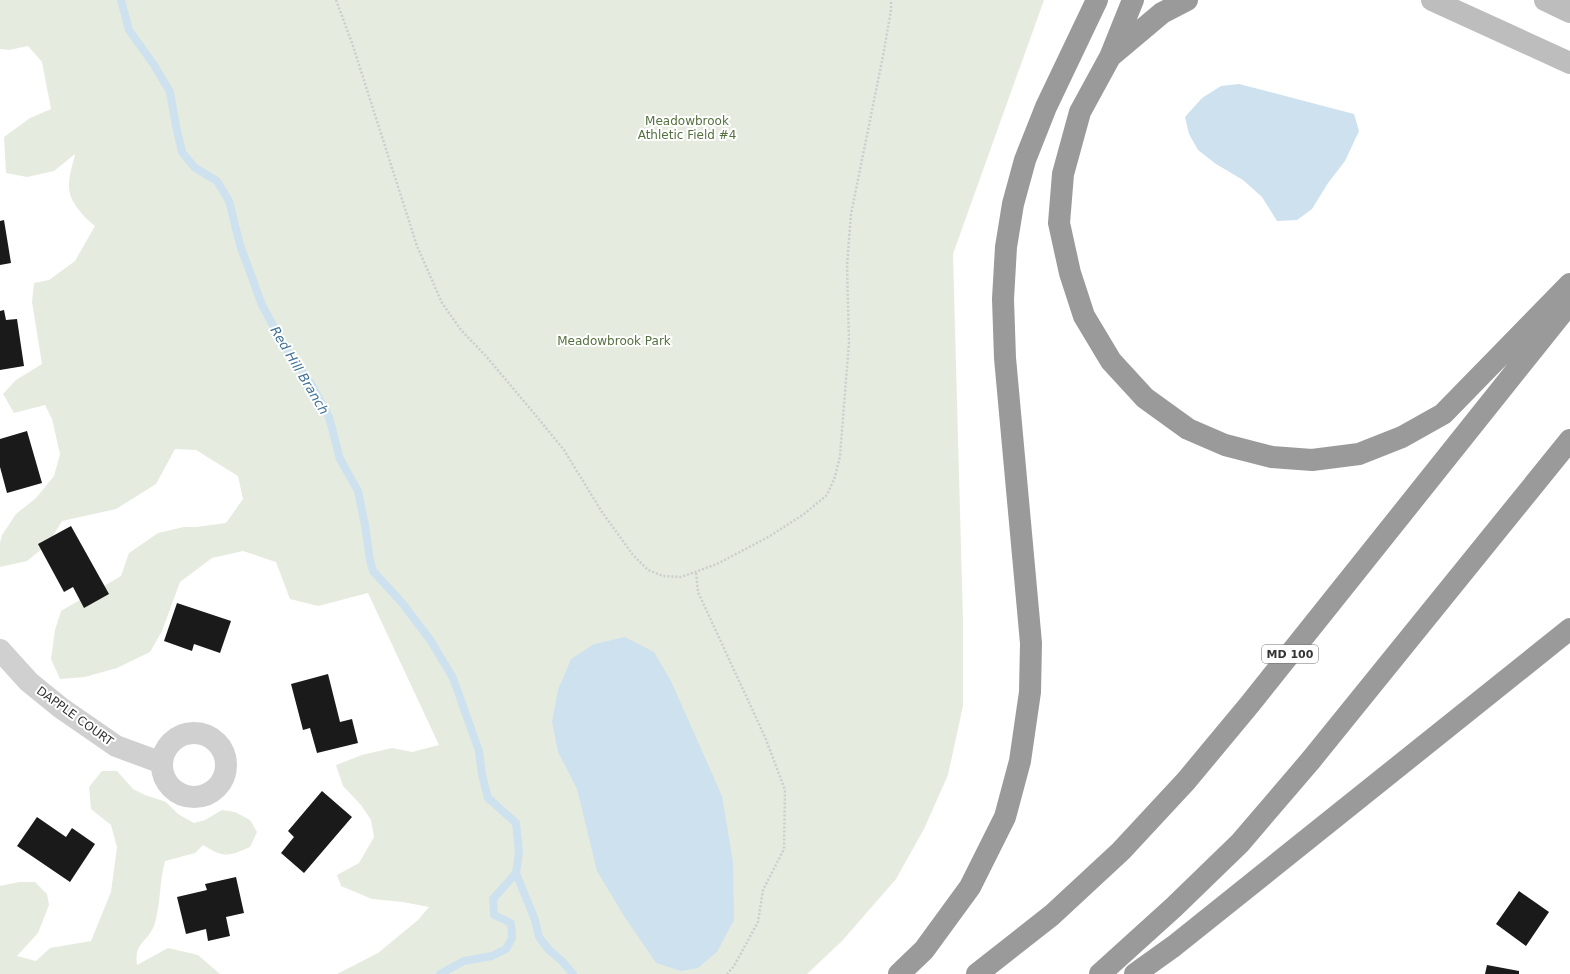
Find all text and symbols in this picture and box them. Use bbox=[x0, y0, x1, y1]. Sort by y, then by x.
park label: Meadowbrook Athletic Field #4 bbox=[638, 114, 736, 142]
water label: Red Hill Branch bbox=[267, 324, 332, 417]
park label: Meadowbrook Park bbox=[557, 334, 671, 348]
road number: MD 100 bbox=[1262, 645, 1318, 663]
street label: DAPPLE COURT bbox=[34, 684, 117, 749]

